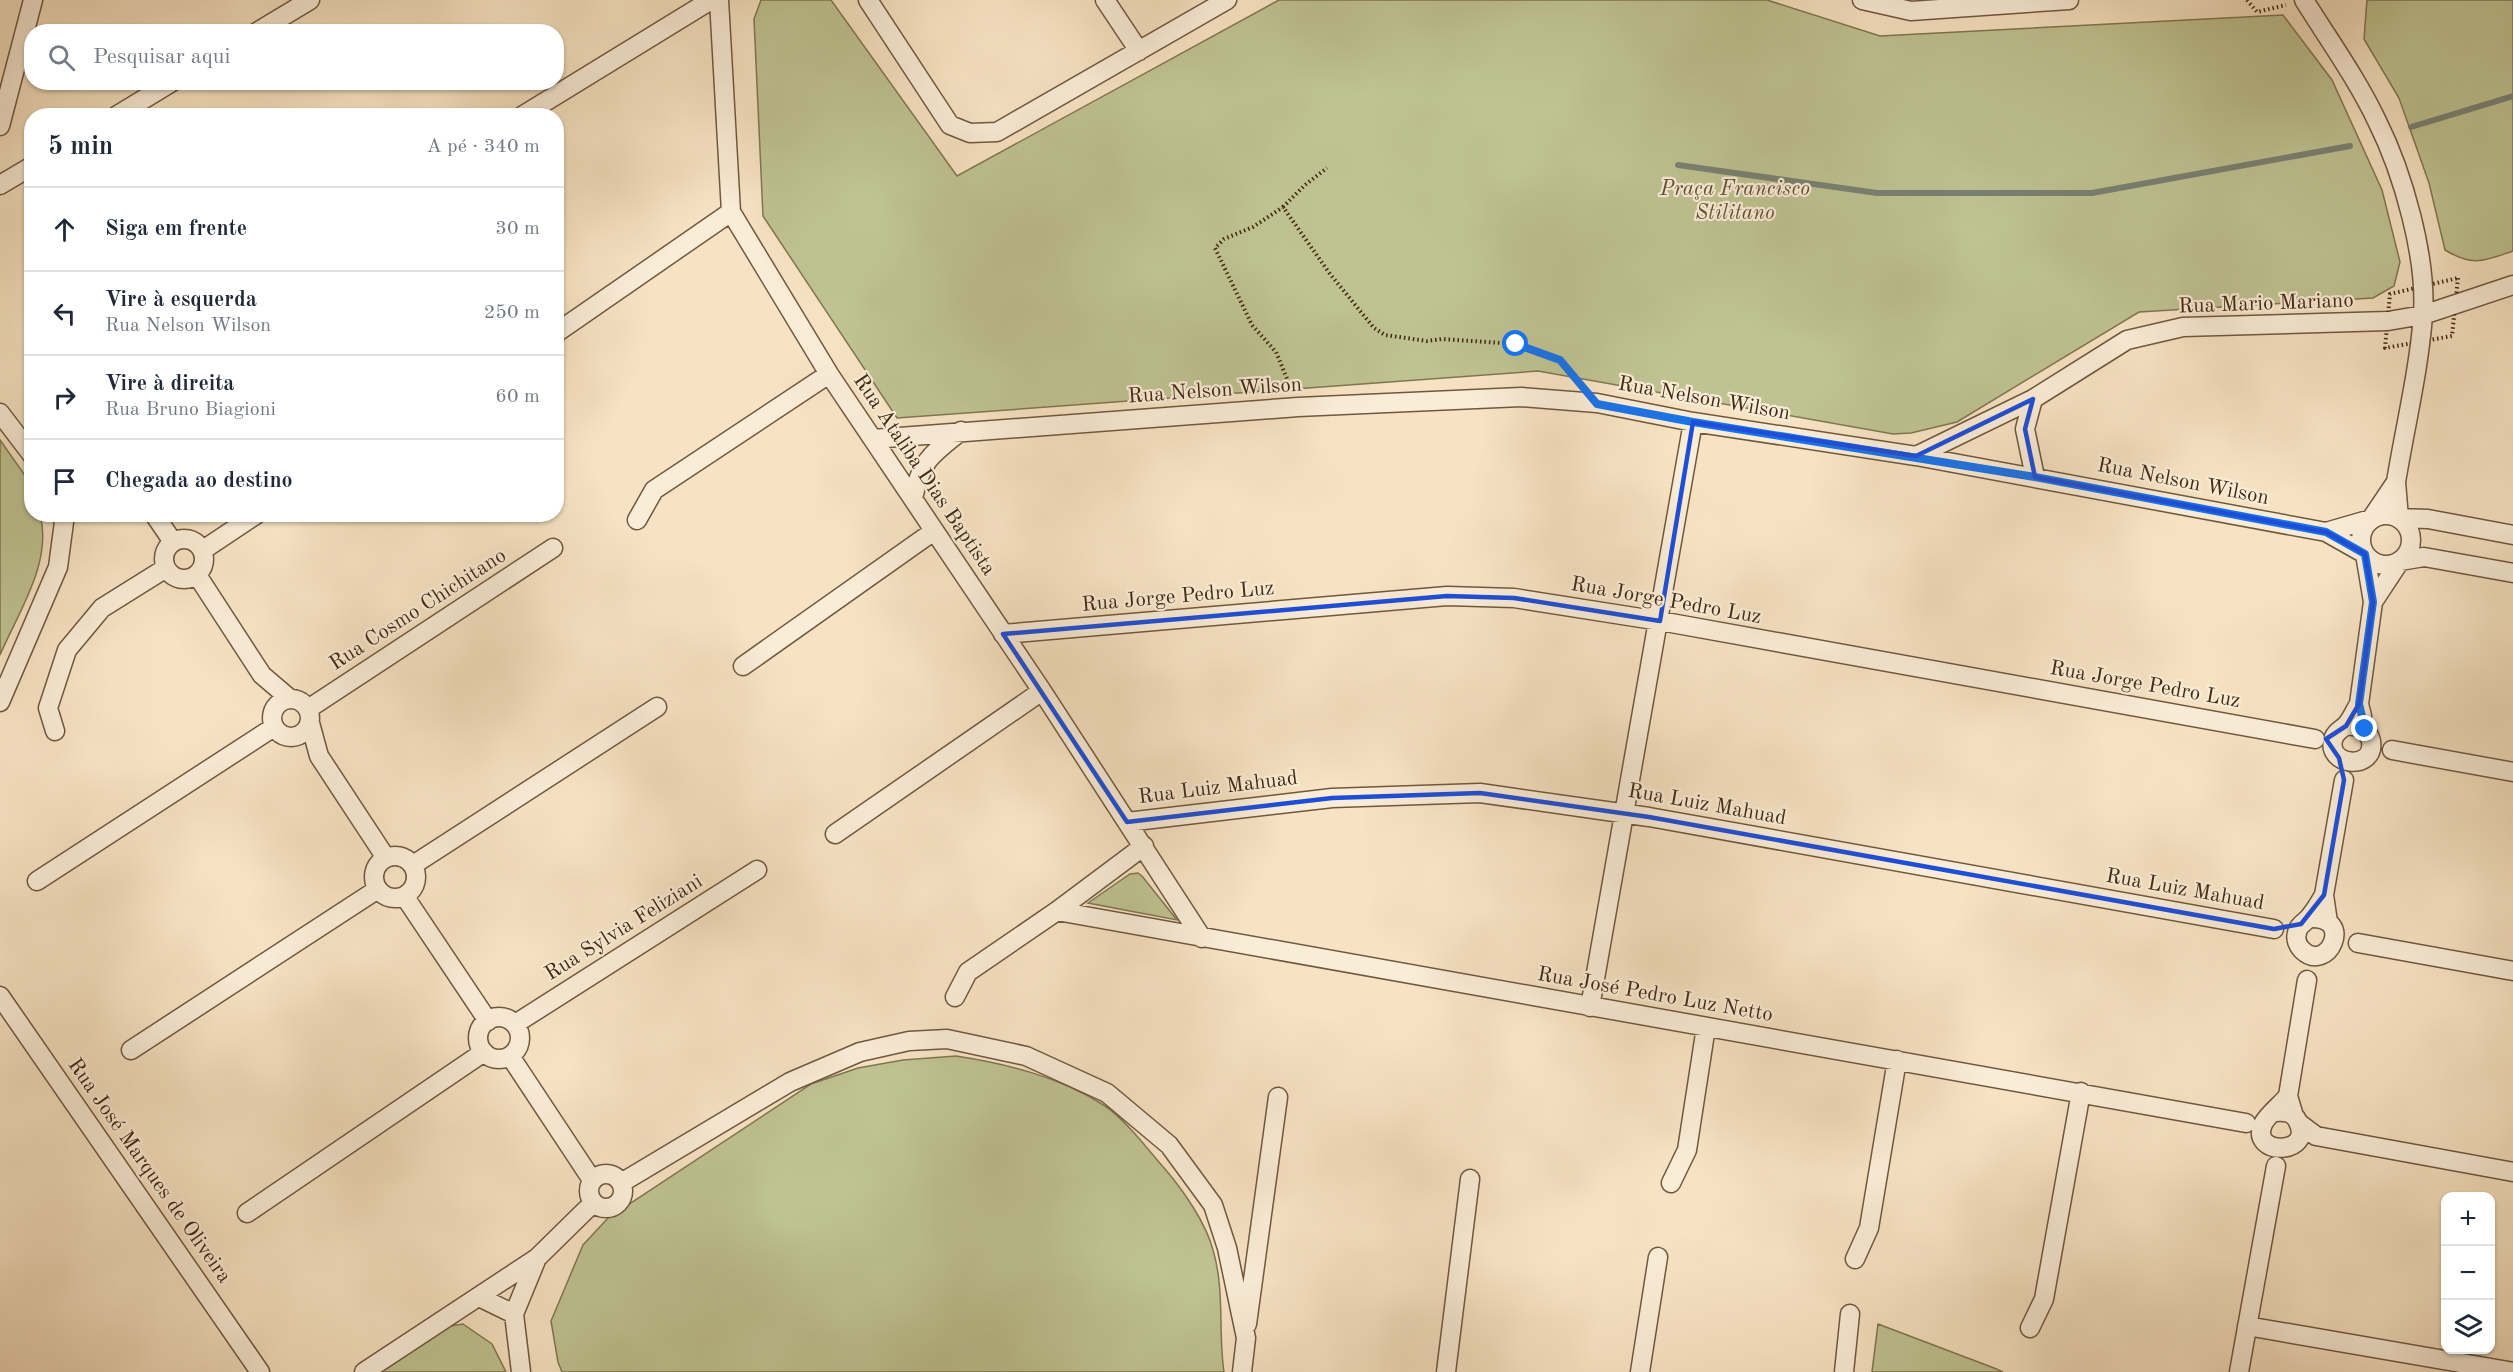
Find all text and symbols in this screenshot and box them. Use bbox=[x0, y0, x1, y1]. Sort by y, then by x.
search box bbox=[24, 24, 564, 90]
icon: search bbox=[45, 41, 78, 74]
text: Pesquisar aqui bbox=[93, 46, 230, 68]
text: 5 min bbox=[48, 134, 113, 160]
text: A pé · 340 m bbox=[426, 137, 540, 157]
park label: Praça Francisco Stilitano bbox=[1659, 179, 1810, 224]
icon: ahead bbox=[48, 213, 81, 246]
text: Siga em frente bbox=[105, 218, 247, 240]
text: 30 m bbox=[495, 219, 540, 239]
text: Vire à esquerda bbox=[105, 289, 257, 311]
street label: Rua Mario Mariano bbox=[2178, 290, 2354, 318]
icon: left bbox=[48, 297, 81, 330]
text: 250 m bbox=[484, 303, 540, 323]
text: Rua Nelson Wilson bbox=[105, 316, 271, 336]
route start bbox=[1502, 330, 1528, 356]
street label: Rua Ataliba Dias Baptista bbox=[849, 371, 999, 579]
text: Vire à direita bbox=[105, 373, 235, 395]
street label: Rua Nelson Wilson bbox=[1127, 374, 1303, 408]
street label: Rua Nelson Wilson bbox=[1616, 374, 1792, 424]
icon: right bbox=[48, 381, 81, 414]
text: 60 m bbox=[495, 387, 540, 407]
text: Rua Bruno Biagioni bbox=[105, 400, 276, 420]
street label: Rua Nelson Wilson bbox=[2095, 455, 2271, 509]
icon: arrive bbox=[48, 465, 81, 498]
text: Chegada ao destino bbox=[105, 470, 293, 492]
street label: Rua Cosmo Chichitano bbox=[326, 545, 510, 675]
street label: Rua Jorge Pedro Luz bbox=[1569, 574, 1763, 628]
street label: Rua Jorge Pedro Luz bbox=[1081, 578, 1275, 616]
street label: Rua Jorge Pedro Luz bbox=[2048, 658, 2242, 712]
route end bbox=[2351, 715, 2377, 741]
street label: Rua Luiz Mahuad bbox=[1137, 768, 1299, 808]
street label: Rua Luiz Mahuad bbox=[1626, 781, 1788, 829]
street label: Rua Luiz Mahuad bbox=[2104, 866, 2266, 914]
street label: Rua Sylvia Feliziani bbox=[542, 871, 706, 985]
street label: Rua José Pedro Luz Netto bbox=[1535, 964, 1775, 1026]
street label: Rua José Marques de Oliveira bbox=[63, 1055, 235, 1287]
map controls bbox=[2441, 1192, 2495, 1354]
button: + bbox=[2441, 1192, 2495, 1246]
button: − bbox=[2441, 1246, 2495, 1300]
button: layers bbox=[2441, 1300, 2495, 1354]

